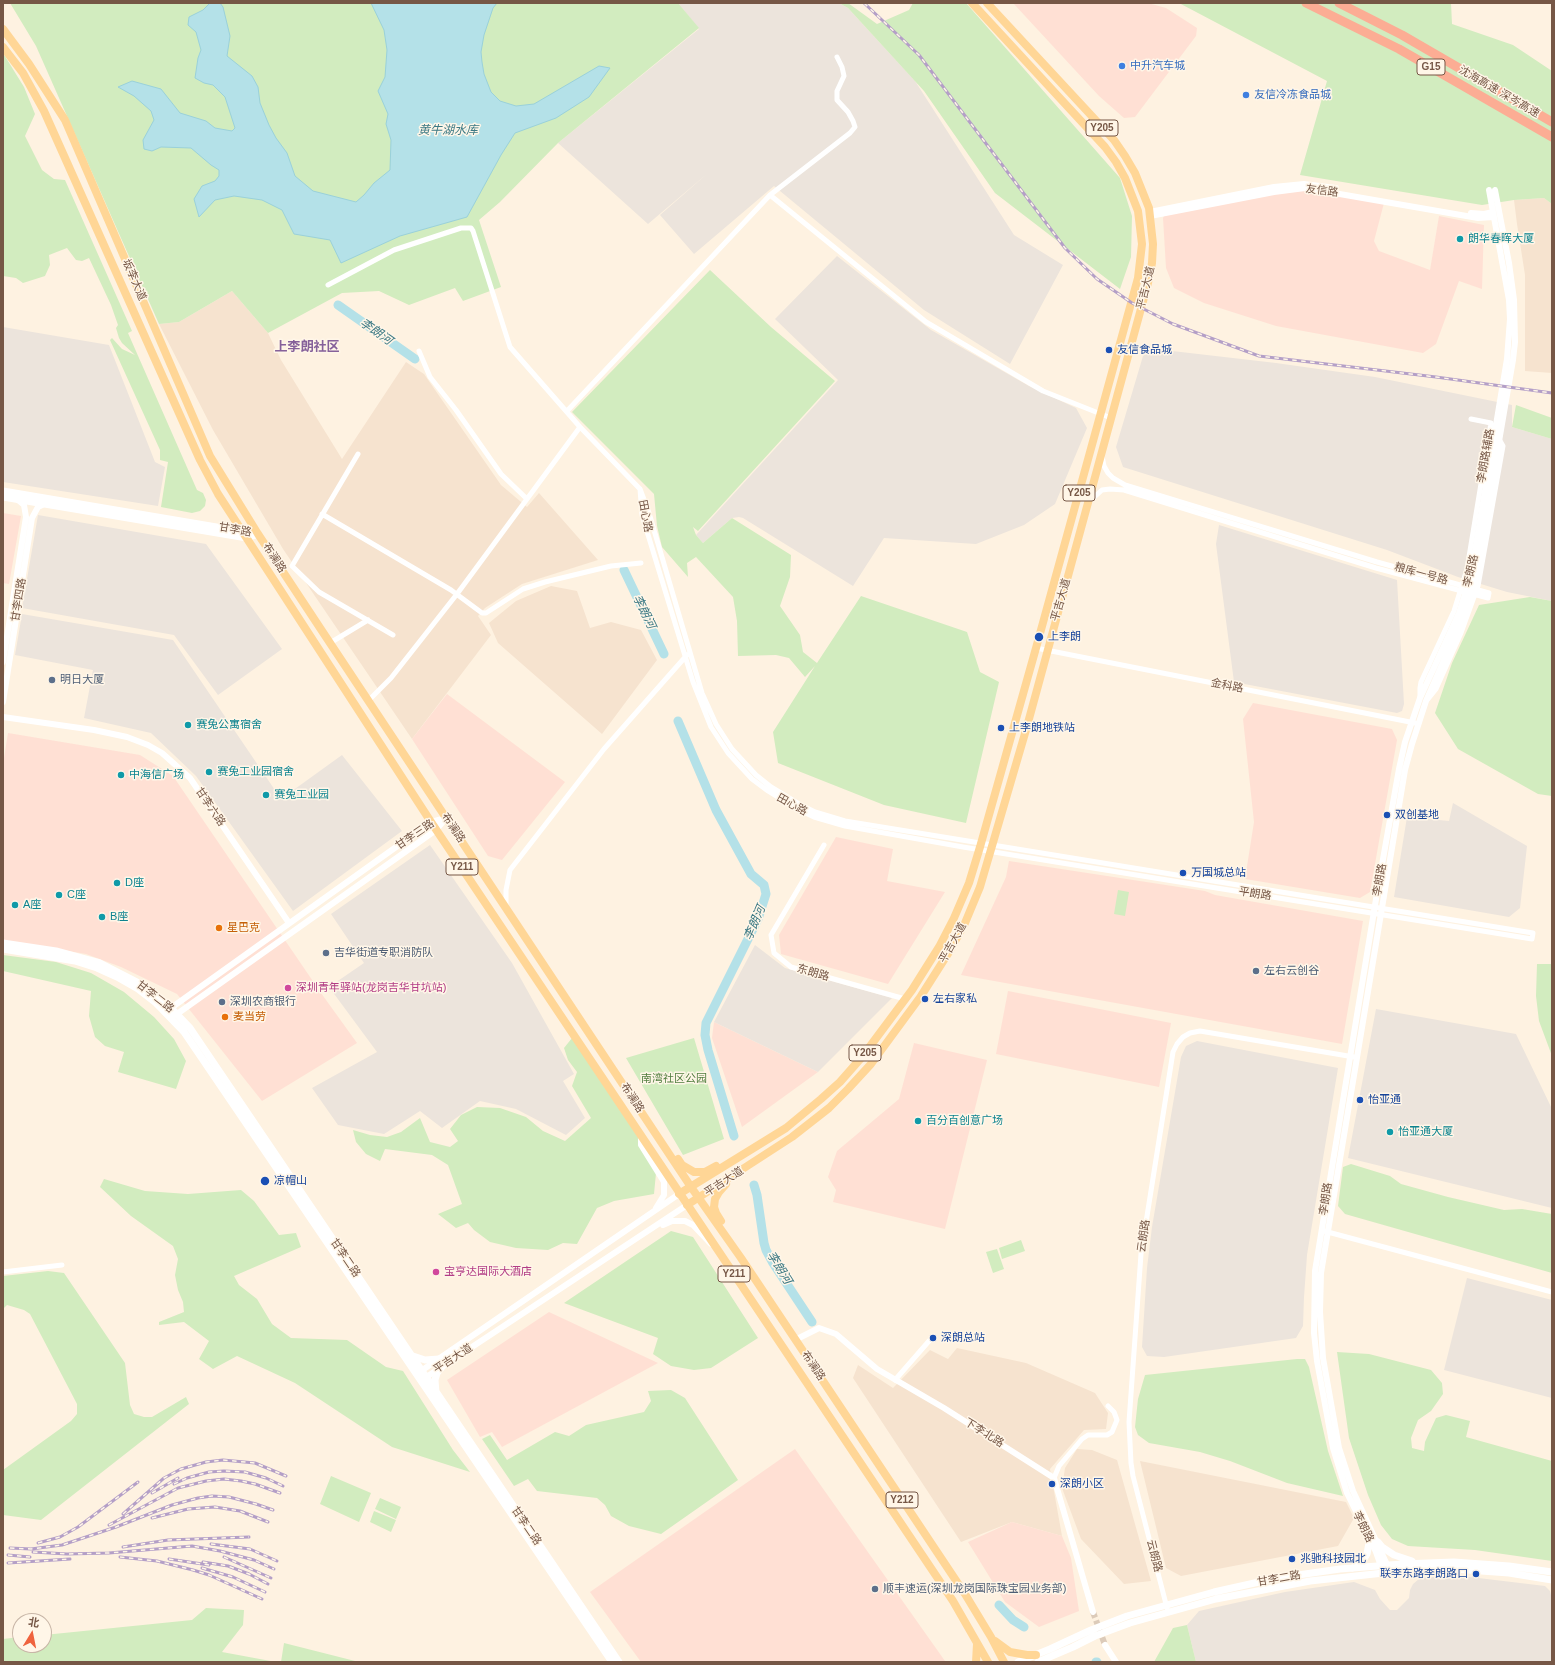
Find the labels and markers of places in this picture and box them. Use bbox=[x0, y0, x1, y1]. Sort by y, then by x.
place label: 中升汽车城 bbox=[1130, 59, 1185, 73]
marker: 中升汽车城 bbox=[1117, 61, 1127, 71]
place label: 友信冷冻食品城 bbox=[1254, 88, 1331, 102]
marker: 友信冷冻食品城 bbox=[1241, 90, 1251, 100]
place label: 朗华春晖大厦 bbox=[1468, 232, 1534, 246]
marker: 朗华春晖大厦 bbox=[1455, 234, 1465, 244]
place label: 友信食品城 bbox=[1117, 343, 1172, 357]
marker: 友信食品城 bbox=[1104, 345, 1114, 355]
place label: 上李朗 bbox=[1048, 630, 1081, 644]
marker: 上李朗 bbox=[1033, 631, 1045, 643]
place label: 明日大厦 bbox=[60, 673, 104, 687]
marker: 明日大厦 bbox=[47, 675, 57, 685]
place label: 赛兔公寓宿舍 bbox=[196, 718, 262, 732]
marker: 赛兔公寓宿舍 bbox=[183, 720, 193, 730]
place label: 上李朗地铁站 bbox=[1009, 721, 1075, 735]
marker: 上李朗地铁站 bbox=[996, 723, 1006, 733]
place label: 赛兔工业园宿舍 bbox=[217, 765, 294, 779]
marker: 赛兔工业园宿舍 bbox=[204, 767, 214, 777]
place label: 中海信广场 bbox=[129, 768, 184, 782]
marker: 中海信广场 bbox=[116, 770, 126, 780]
place label: 赛兔工业园 bbox=[274, 788, 329, 802]
marker: 赛兔工业园 bbox=[261, 790, 271, 800]
place label: 双创基地 bbox=[1395, 808, 1439, 822]
marker: 双创基地 bbox=[1382, 810, 1392, 820]
place label: 万国城总站 bbox=[1191, 866, 1246, 880]
marker: 万国城总站 bbox=[1178, 868, 1188, 878]
place label: D座 bbox=[125, 876, 144, 890]
marker: D座 bbox=[112, 878, 122, 888]
place label: C座 bbox=[67, 888, 86, 902]
marker: C座 bbox=[54, 890, 64, 900]
place label: A座 bbox=[23, 898, 41, 912]
marker: A座 bbox=[10, 900, 20, 910]
place label: B座 bbox=[110, 910, 128, 924]
marker: B座 bbox=[97, 912, 107, 922]
place label: 星巴克 bbox=[227, 921, 260, 935]
marker: 星巴克 bbox=[214, 923, 224, 933]
place label: 吉华街道专职消防队 bbox=[334, 946, 433, 960]
marker: 吉华街道专职消防队 bbox=[321, 948, 331, 958]
place label: 左右云创谷 bbox=[1264, 964, 1319, 978]
marker: 左右云创谷 bbox=[1251, 966, 1261, 976]
place label: 深圳青年驿站(龙岗吉华甘坑站) bbox=[296, 981, 446, 995]
marker: 深圳青年驿站(龙岗吉华甘坑站) bbox=[283, 983, 293, 993]
place label: 左右家私 bbox=[933, 992, 977, 1006]
marker: 左右家私 bbox=[920, 994, 930, 1004]
place label: 深圳农商银行 bbox=[230, 995, 296, 1009]
marker: 深圳农商银行 bbox=[217, 997, 227, 1007]
place label: 麦当劳 bbox=[233, 1010, 266, 1024]
marker: 麦当劳 bbox=[220, 1012, 230, 1022]
place label: 怡亚通 bbox=[1368, 1093, 1401, 1107]
marker: 怡亚通 bbox=[1355, 1095, 1365, 1105]
place label: 百分百创意广场 bbox=[926, 1114, 1003, 1128]
marker: 百分百创意广场 bbox=[913, 1116, 923, 1126]
place label: 怡亚通大厦 bbox=[1398, 1125, 1453, 1139]
marker: 怡亚通大厦 bbox=[1385, 1127, 1395, 1137]
place label: 凉帽山 bbox=[274, 1174, 307, 1188]
marker: 凉帽山 bbox=[259, 1175, 271, 1187]
place label: 宝亨达国际大酒店 bbox=[444, 1265, 532, 1279]
marker: 宝亨达国际大酒店 bbox=[431, 1267, 441, 1277]
place label: 深朗总站 bbox=[941, 1331, 985, 1345]
marker: 深朗总站 bbox=[928, 1333, 938, 1343]
place label: 深朗小区 bbox=[1060, 1477, 1104, 1491]
marker: 深朗小区 bbox=[1047, 1479, 1057, 1489]
place label: 兆驰科技园北 bbox=[1300, 1552, 1366, 1566]
marker: 兆驰科技园北 bbox=[1287, 1554, 1297, 1564]
place label: 联李东路李朗路口 bbox=[1380, 1567, 1468, 1581]
marker: 联李东路李朗路口 bbox=[1471, 1569, 1481, 1579]
place label: 顺丰速运(深圳龙岗国际珠宝园业务部) bbox=[883, 1582, 1066, 1596]
marker: 顺丰速运(深圳龙岗国际珠宝园业务部) bbox=[870, 1584, 880, 1594]

